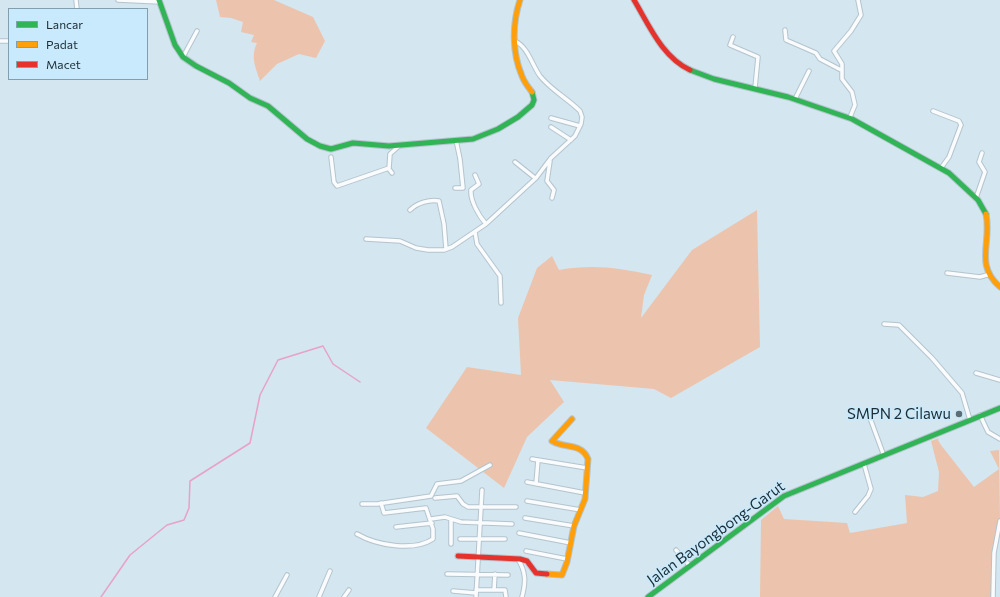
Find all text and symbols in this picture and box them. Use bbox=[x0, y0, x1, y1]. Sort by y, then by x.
legend bbox=[8, 8, 148, 80]
text: Lancar bbox=[46, 17, 83, 31]
text: Padat bbox=[46, 37, 78, 51]
text: Macet bbox=[46, 57, 81, 71]
place label: SMPN 2 Cilawu bbox=[847, 405, 951, 423]
marker: SMPN 2 Cilawu bbox=[954, 409, 964, 419]
street label: Jalan Bayongbong-Garut bbox=[644, 477, 788, 589]

